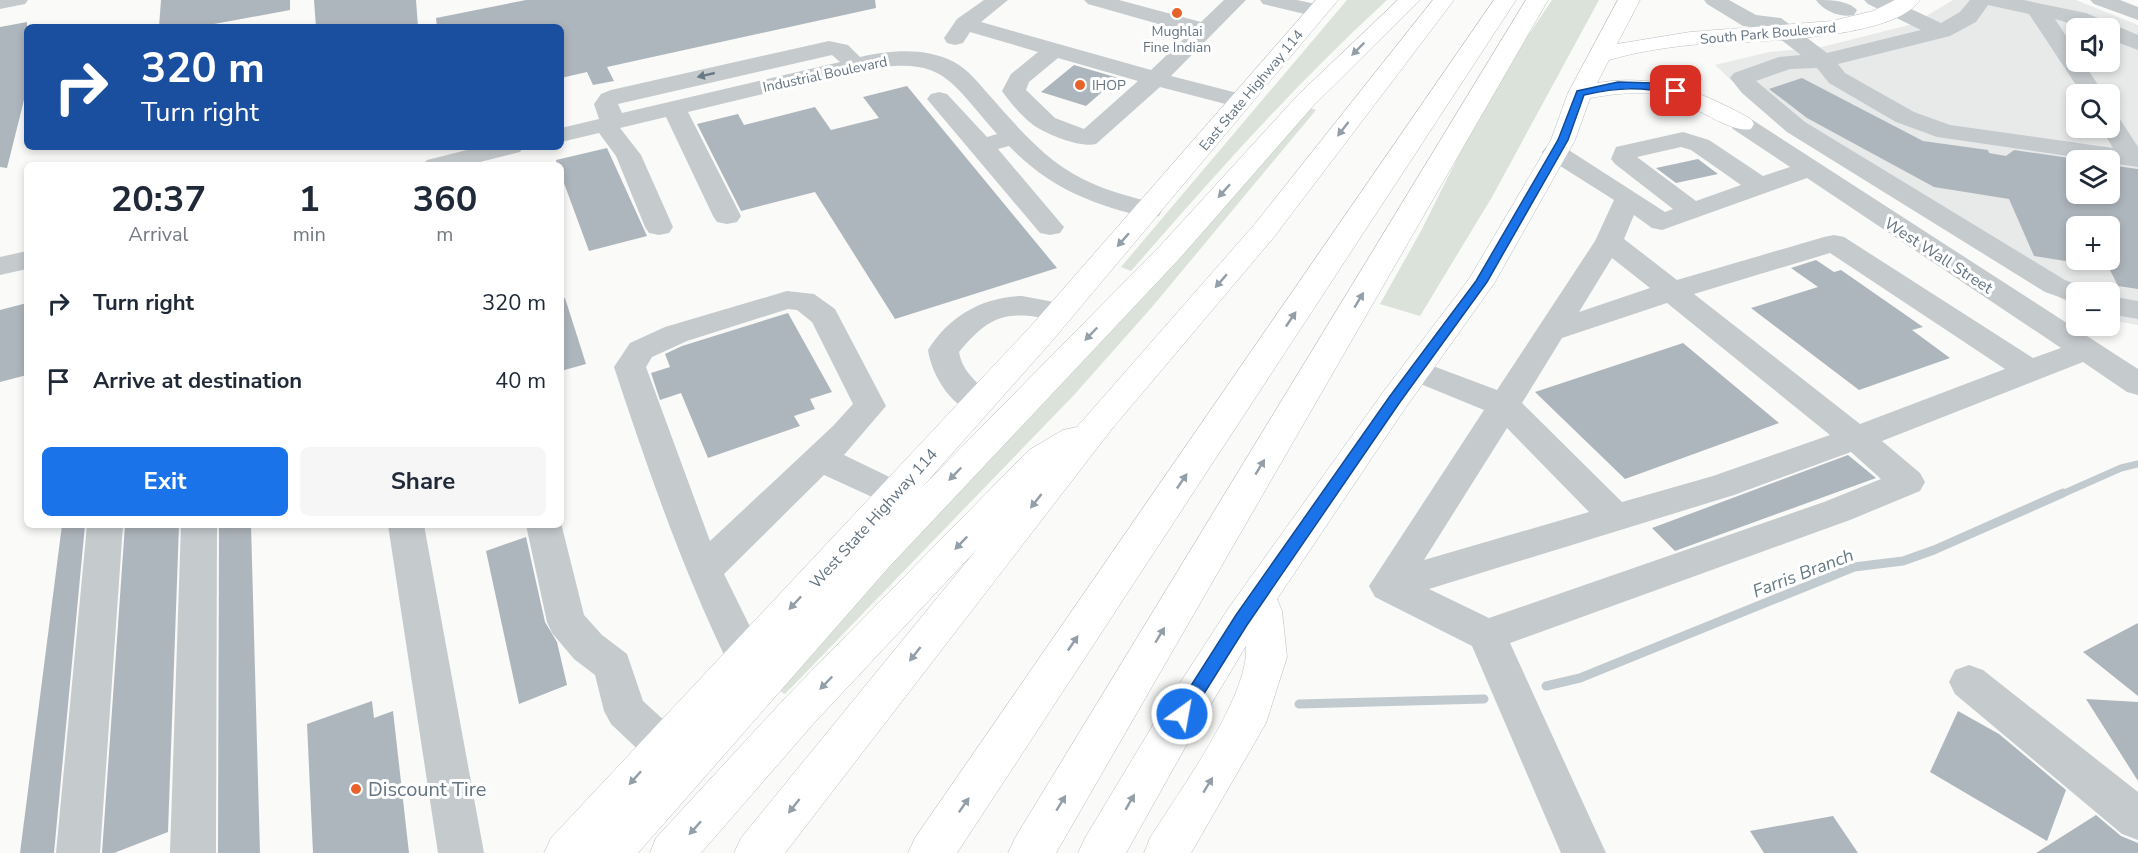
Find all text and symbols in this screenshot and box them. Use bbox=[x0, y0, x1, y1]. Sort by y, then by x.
marker: Mughlai Fine Indian bbox=[1170, 6, 1184, 20]
street label: South Park Boulevard bbox=[1699, 18, 1837, 49]
map controls bbox=[2066, 18, 2120, 336]
button: sound bbox=[2066, 18, 2120, 72]
place label: Mughlai Fine Indian bbox=[1143, 22, 1211, 57]
street label: East State Highway 114 bbox=[1195, 26, 1308, 155]
text: 320 m bbox=[141, 40, 265, 97]
one-way arrow bbox=[1351, 42, 1365, 56]
icon: right bbox=[42, 48, 120, 126]
street label: Industrial Boulevard bbox=[761, 52, 889, 97]
pin bbox=[1650, 65, 1701, 116]
one-way arrow bbox=[696, 71, 715, 80]
icon: arrive bbox=[1659, 74, 1692, 107]
place label: IHOP bbox=[1092, 76, 1126, 95]
marker: IHOP bbox=[1073, 78, 1087, 92]
button: search bbox=[2066, 84, 2120, 138]
text: Turn right bbox=[141, 94, 259, 131]
one-way arrow bbox=[1337, 121, 1350, 137]
button: layers bbox=[2066, 150, 2120, 204]
text: 20:37 bbox=[111, 175, 206, 224]
text: 1 bbox=[298, 175, 320, 224]
text: 360 bbox=[412, 175, 477, 224]
one-way arrow bbox=[1217, 184, 1231, 199]
street label: West Wall Street bbox=[1880, 213, 1997, 299]
button: + bbox=[2066, 216, 2120, 270]
text: Arrival bbox=[128, 221, 188, 248]
text: min bbox=[293, 221, 326, 248]
text: m bbox=[436, 221, 453, 248]
one-way arrow bbox=[1117, 232, 1130, 247]
one-way arrow bbox=[1215, 273, 1228, 288]
button: − bbox=[2066, 282, 2120, 336]
icon: right bbox=[42, 287, 75, 320]
text: Turn right bbox=[93, 288, 194, 318]
text: 320 m bbox=[482, 288, 546, 318]
one-way arrow bbox=[1354, 292, 1365, 308]
one-way arrow bbox=[1285, 311, 1296, 328]
one-way arrow bbox=[1085, 327, 1099, 341]
icon: arrive bbox=[42, 365, 75, 398]
text: Arrive at destination bbox=[93, 366, 302, 396]
text: 40 m bbox=[495, 366, 546, 396]
street label: West State Highway 114 bbox=[805, 444, 943, 594]
button: Exit bbox=[42, 447, 288, 516]
button: Share bbox=[300, 447, 546, 516]
one-way arrow bbox=[1254, 459, 1265, 475]
one-way arrow bbox=[949, 467, 963, 481]
one-way arrow bbox=[1176, 474, 1188, 490]
one-way arrow bbox=[1030, 493, 1043, 509]
one-way arrow bbox=[954, 535, 968, 549]
water label: Farris Branch bbox=[1749, 543, 1857, 603]
one-way arrow bbox=[789, 595, 802, 610]
one-way arrow bbox=[1155, 627, 1166, 643]
one-way arrow bbox=[1067, 635, 1078, 651]
one-way arrow bbox=[909, 646, 922, 662]
one-way arrow bbox=[819, 676, 833, 690]
position arrow bbox=[1150, 682, 1214, 746]
one-way arrow bbox=[628, 770, 642, 785]
place label: Discount Tire bbox=[368, 776, 486, 803]
one-way arrow bbox=[1202, 777, 1213, 793]
marker: Discount Tire bbox=[349, 782, 363, 796]
one-way arrow bbox=[1125, 794, 1135, 811]
one-way arrow bbox=[1055, 795, 1066, 811]
one-way arrow bbox=[958, 797, 969, 813]
one-way arrow bbox=[788, 799, 800, 814]
one-way arrow bbox=[689, 820, 702, 835]

